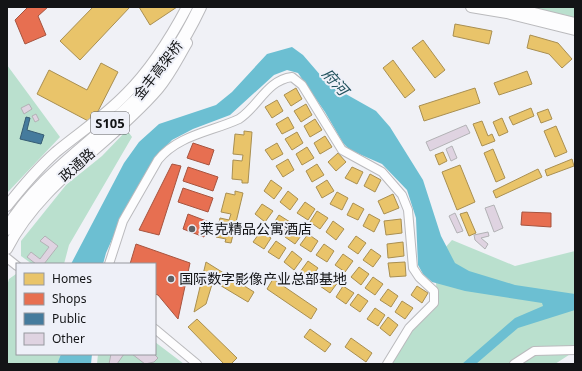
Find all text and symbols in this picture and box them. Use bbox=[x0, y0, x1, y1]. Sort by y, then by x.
street label: 金丰高架桥 bbox=[129, 36, 187, 103]
water label: 府河 bbox=[318, 63, 355, 101]
road number: S105 bbox=[91, 112, 129, 134]
street label: 政通路 bbox=[55, 144, 99, 186]
place label: 莱克精品公寓酒店 bbox=[200, 219, 312, 238]
marker: 莱克精品公寓酒店 bbox=[187, 224, 197, 234]
legend bbox=[16, 263, 156, 355]
place label: 国际数字影像产业总部基地 bbox=[179, 269, 347, 288]
text: Homes bbox=[52, 270, 92, 287]
marker: 国际数字影像产业总部基地 bbox=[166, 274, 176, 284]
text: Shops bbox=[52, 290, 87, 307]
text: Public bbox=[52, 310, 86, 327]
text: Other bbox=[52, 330, 85, 347]

